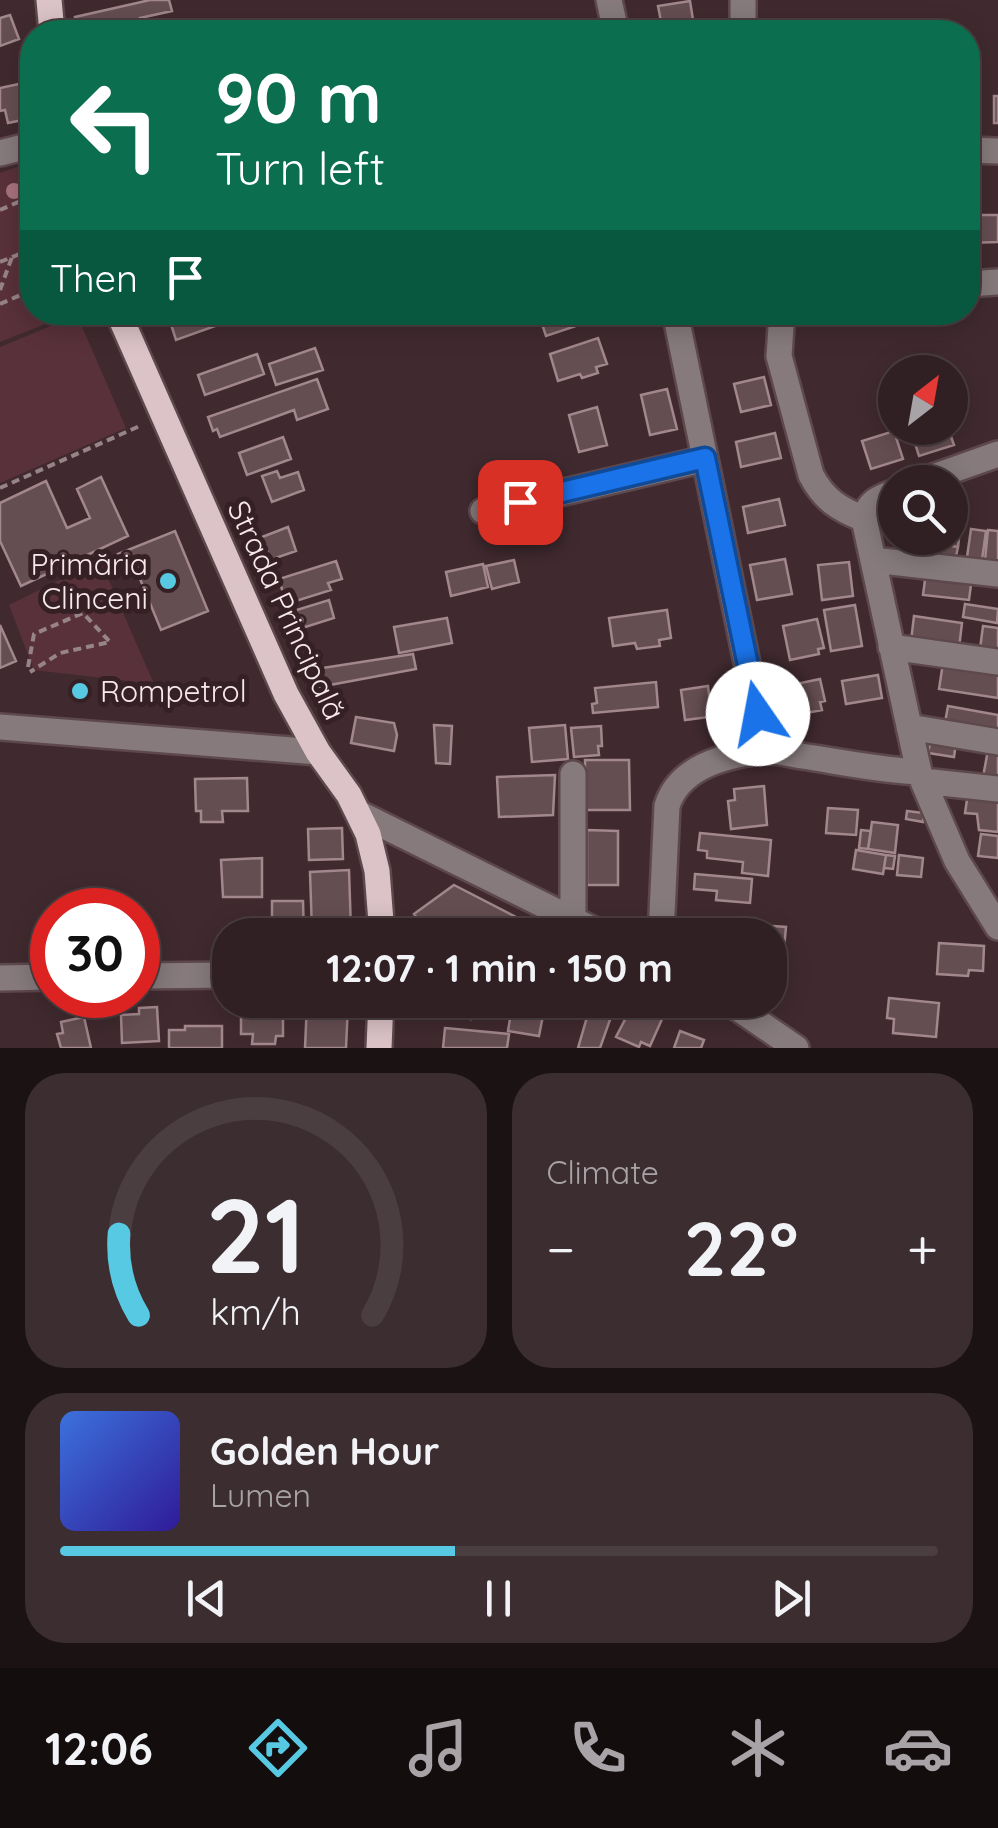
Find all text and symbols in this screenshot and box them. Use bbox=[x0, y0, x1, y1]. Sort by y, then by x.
text: 90 m bbox=[215, 53, 382, 141]
icon: left bbox=[50, 60, 180, 190]
text: Turn left bbox=[215, 140, 385, 196]
icon: arrive bbox=[158, 250, 213, 305]
text: Then bbox=[50, 254, 138, 302]
north arrow bbox=[878, 355, 968, 445]
map controls bbox=[878, 355, 968, 555]
pin bbox=[478, 460, 563, 545]
button: search bbox=[878, 465, 968, 555]
icon: arrive bbox=[493, 475, 548, 530]
street label: Strada Principală bbox=[220, 494, 354, 726]
place label: Primăria Clinceni bbox=[30, 545, 148, 617]
marker: Primăria Clinceni bbox=[157, 570, 179, 592]
position arrow bbox=[706, 662, 810, 766]
place label: Rompetrol bbox=[100, 672, 247, 710]
marker: Rompetrol bbox=[69, 680, 91, 702]
speed limit sign: 30 bbox=[30, 888, 160, 1018]
text: 12:07 · 1 min · 150 m bbox=[326, 944, 673, 992]
text: Climate bbox=[547, 1152, 659, 1192]
text: 21 bbox=[206, 1169, 306, 1299]
text: 22° bbox=[684, 1201, 798, 1295]
text: − bbox=[547, 1214, 575, 1283]
text: + bbox=[907, 1214, 938, 1283]
text: km/h bbox=[210, 1289, 301, 1334]
text: Golden Hour bbox=[210, 1427, 439, 1475]
text: Lumen bbox=[210, 1475, 311, 1515]
icon: previous bbox=[179, 1571, 234, 1626]
icon: pause bbox=[471, 1571, 526, 1626]
icon: next bbox=[764, 1571, 819, 1626]
icon: directions bbox=[243, 1713, 313, 1783]
icon: music bbox=[403, 1713, 473, 1783]
icon: phone bbox=[563, 1713, 633, 1783]
icon: climate bbox=[723, 1713, 793, 1783]
icon: car bbox=[883, 1713, 953, 1783]
text: 12:06 bbox=[45, 1720, 153, 1776]

